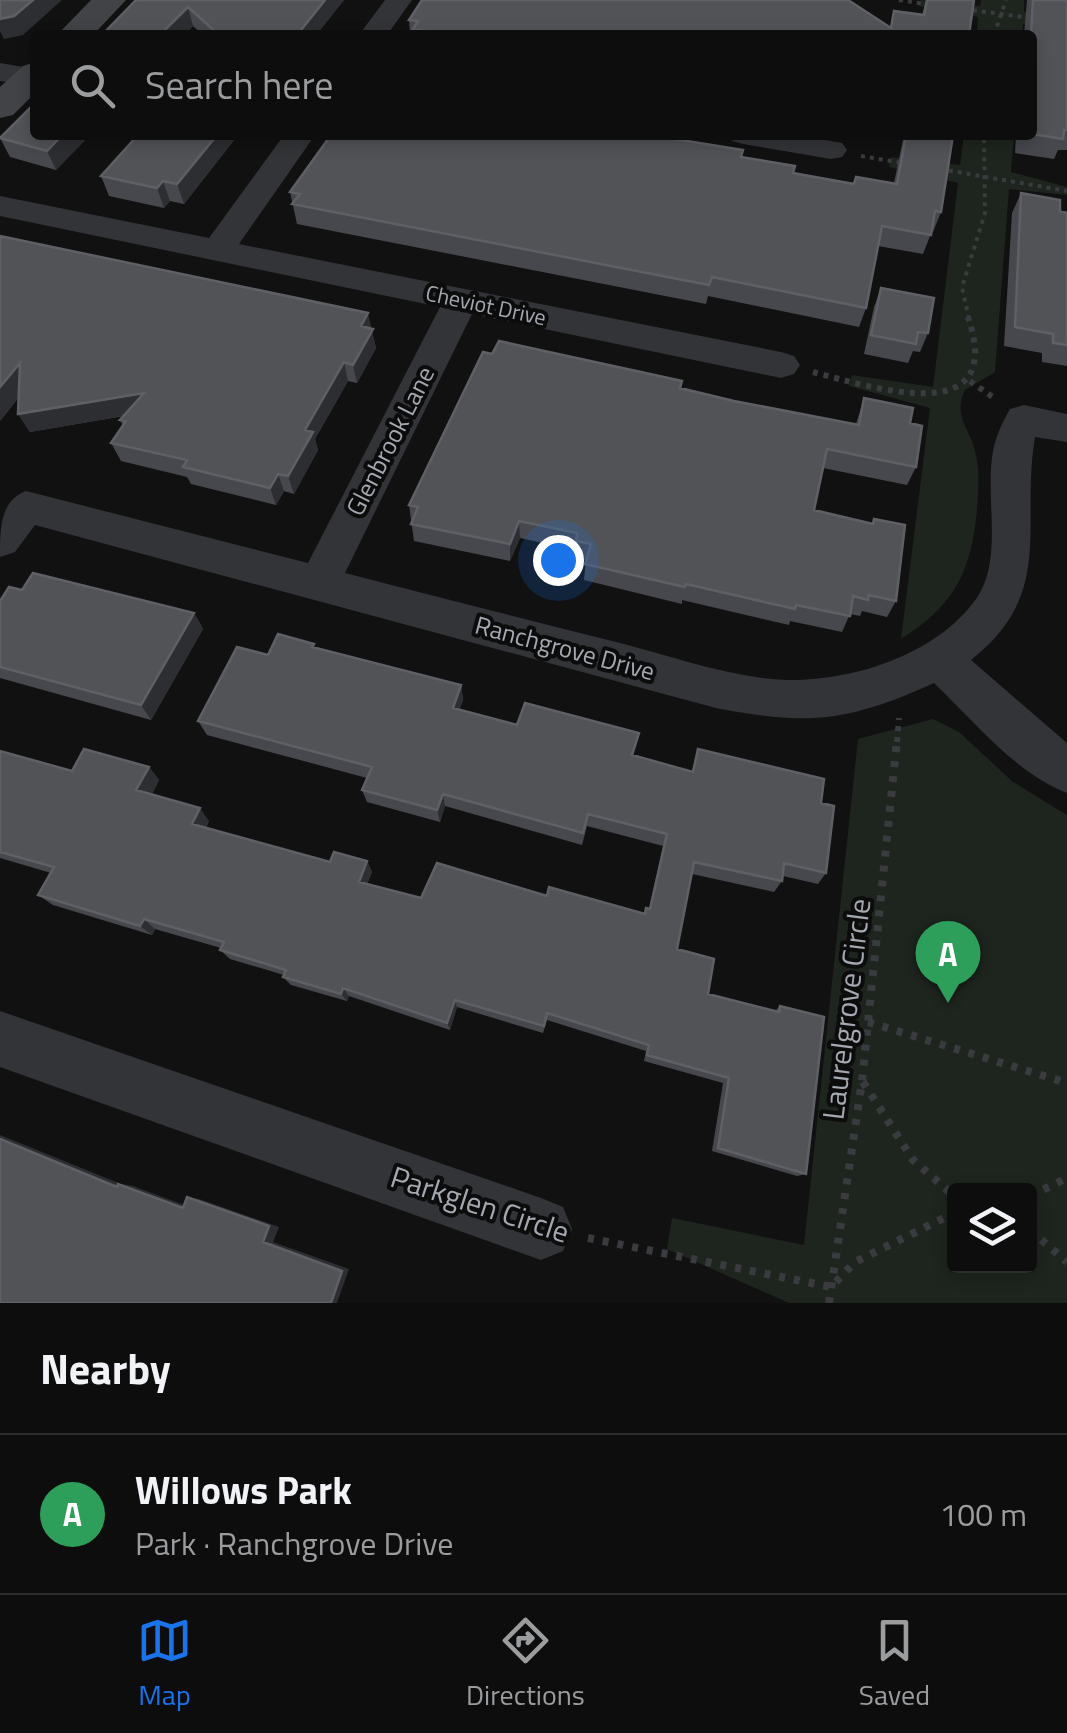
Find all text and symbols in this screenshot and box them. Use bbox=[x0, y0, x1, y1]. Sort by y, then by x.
search box bbox=[30, 30, 1037, 140]
text: Search here bbox=[145, 56, 333, 114]
icon: search bbox=[65, 58, 120, 113]
street label: Cheviot Drive bbox=[423, 276, 549, 334]
street label: Glenbrook Lane bbox=[336, 360, 444, 522]
your location bbox=[533, 535, 584, 586]
street label: Ranchgrove Drive bbox=[471, 606, 659, 690]
street label: Laurelgrove Circle bbox=[810, 896, 882, 1122]
pin: A bbox=[916, 920, 980, 1003]
street label: Parkglen Circle bbox=[385, 1153, 575, 1255]
map controls bbox=[947, 1183, 1037, 1273]
button: layers bbox=[947, 1183, 1037, 1273]
text: Nearby bbox=[40, 1336, 171, 1400]
text: Willows Park bbox=[135, 1461, 352, 1519]
text: A bbox=[63, 1490, 82, 1538]
text: 100 m bbox=[939, 1490, 1027, 1538]
text: Park · Ranchgrove Drive bbox=[135, 1519, 453, 1567]
tab: Map bbox=[137, 1613, 192, 1716]
tab: Directions bbox=[466, 1613, 585, 1716]
tab: Saved bbox=[859, 1613, 930, 1716]

